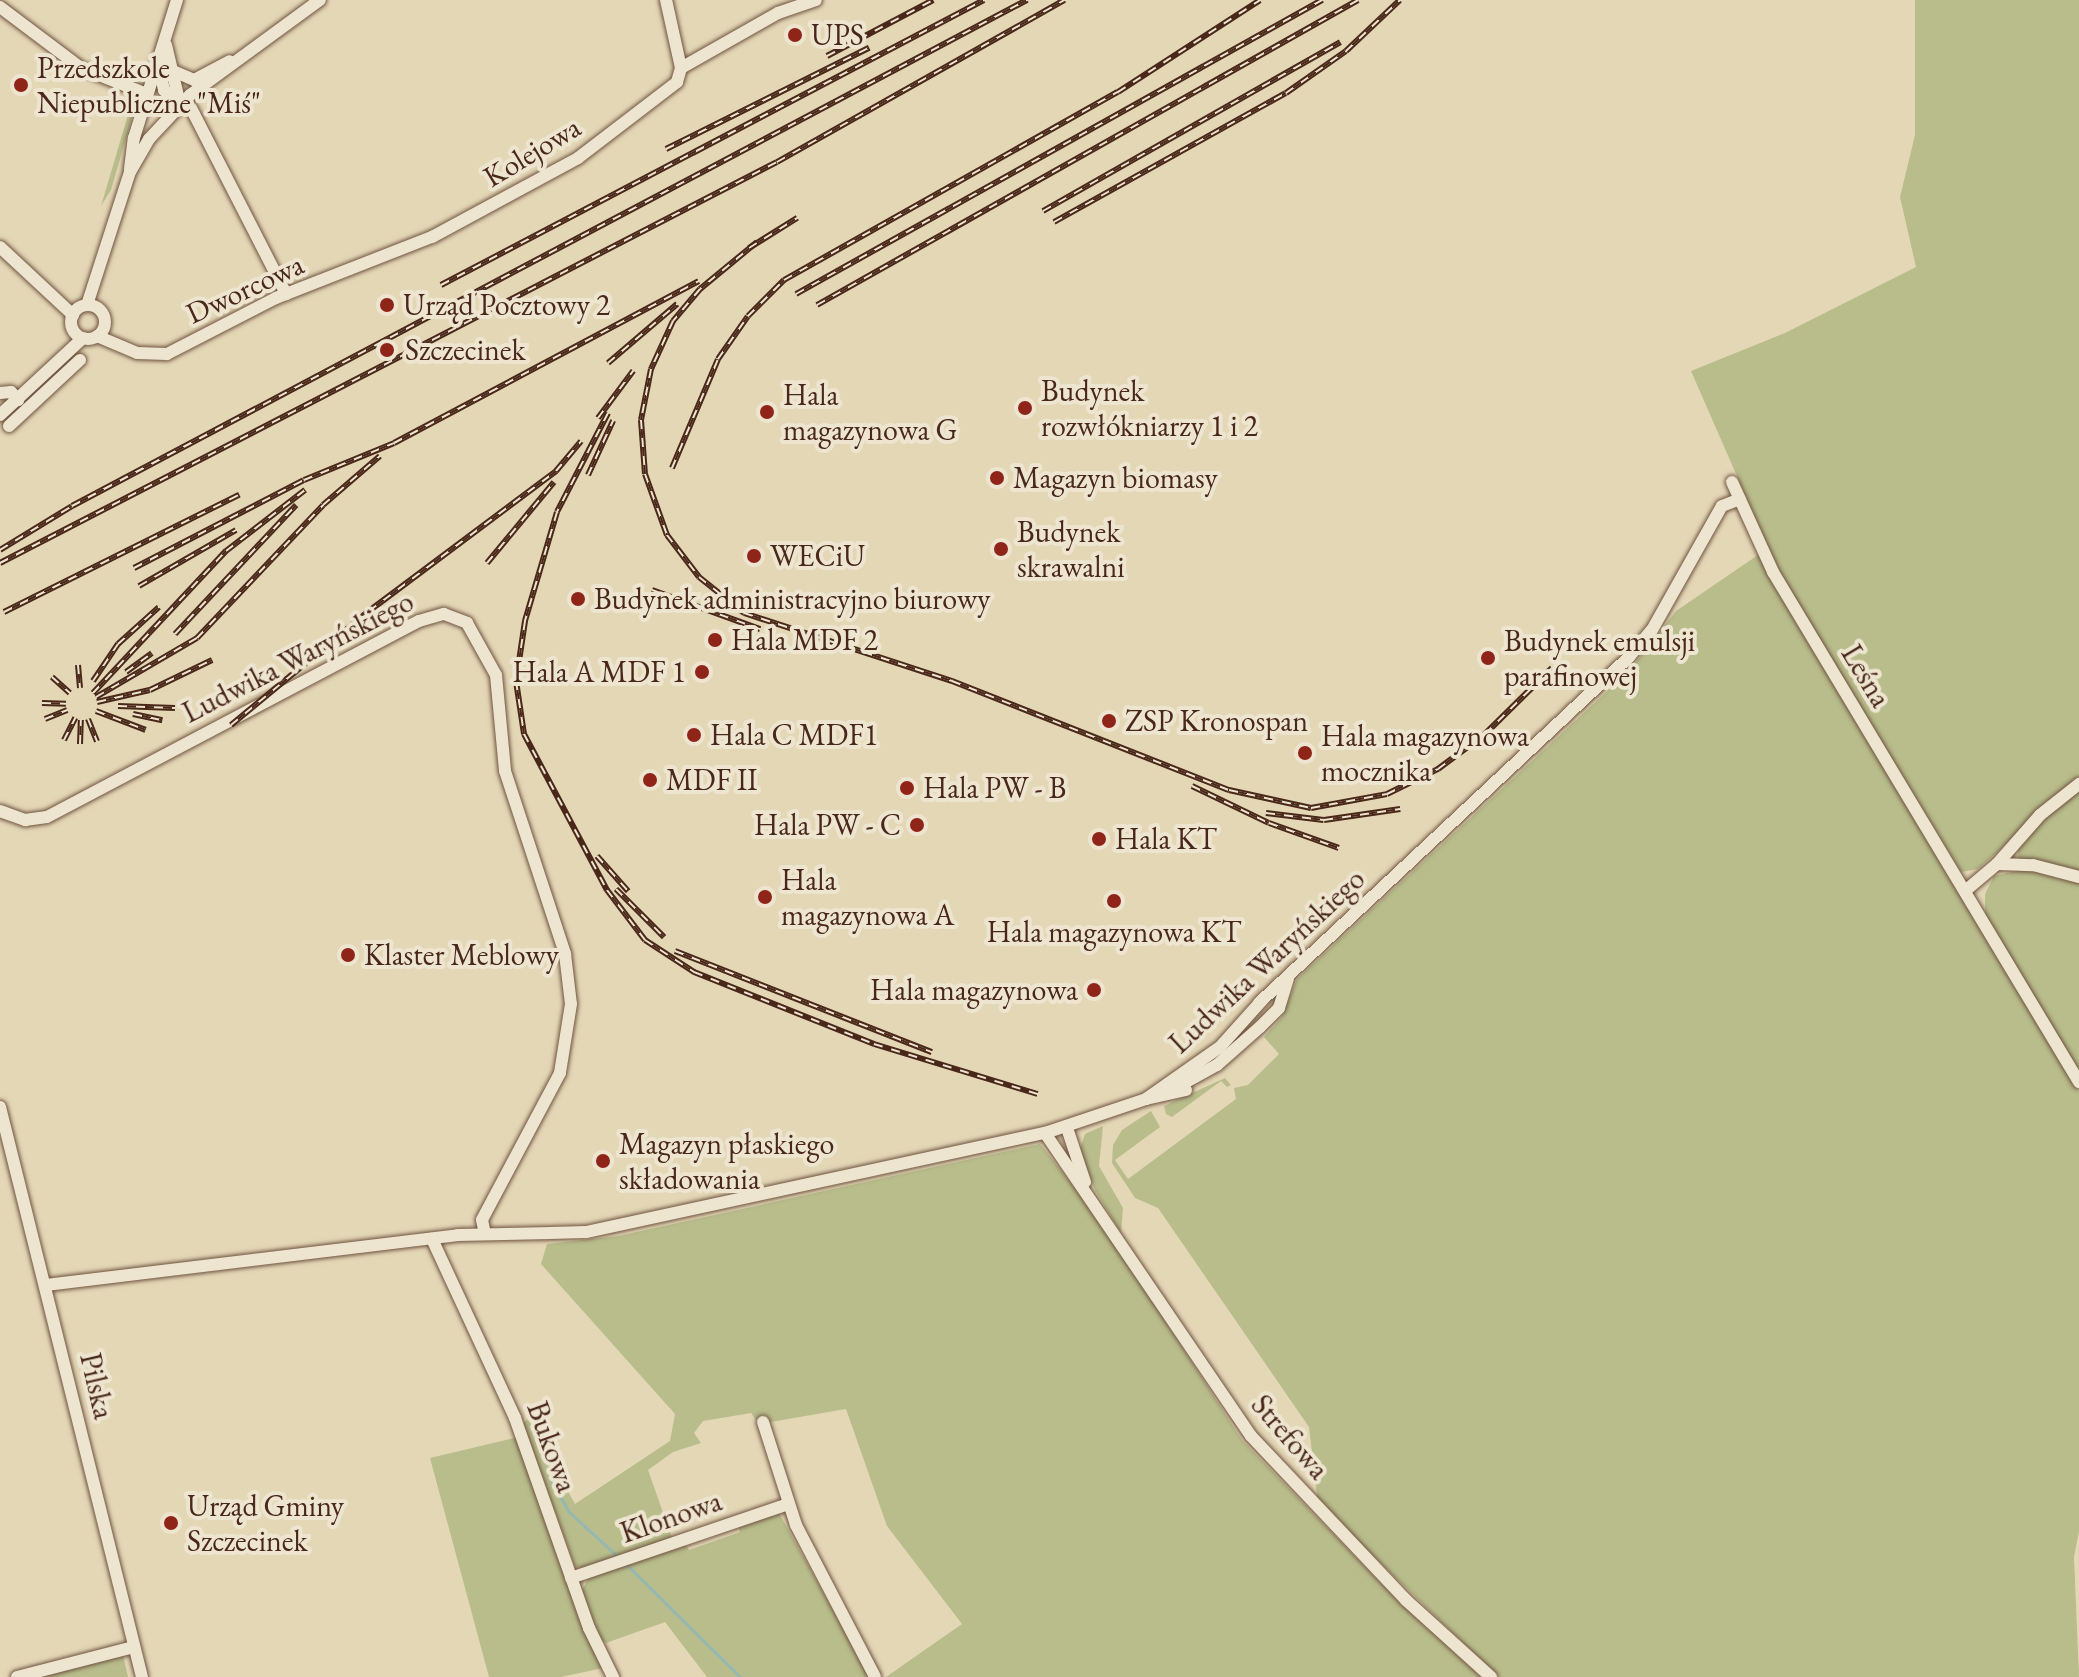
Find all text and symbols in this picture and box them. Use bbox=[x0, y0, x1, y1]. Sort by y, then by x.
place label: UPS bbox=[811, 17, 864, 53]
marker: UPS bbox=[786, 26, 804, 44]
place label: Przedszkole Niepubliczne "Miś" bbox=[37, 50, 261, 120]
marker: Przedszkole Niepubliczne "Miś" bbox=[12, 76, 30, 94]
street label: Kolejowa bbox=[477, 109, 587, 195]
street label: Dworcowa bbox=[181, 246, 309, 332]
place label: Urząd Pocztowy 2 bbox=[403, 287, 610, 323]
marker: Urząd Pocztowy 2 bbox=[378, 296, 396, 314]
place label: Szczecinek bbox=[405, 332, 526, 368]
marker: Szczecinek bbox=[376, 339, 398, 361]
place label: Budynek rozwłókniarzy 1 i 2 bbox=[1041, 373, 1258, 444]
place label: Hala magazynowa G bbox=[783, 377, 957, 448]
marker: Budynek rozwłókniarzy 1 i 2 bbox=[1016, 399, 1034, 417]
marker: Hala magazynowa G bbox=[758, 403, 776, 421]
place label: Magazyn biomasy bbox=[1013, 460, 1218, 496]
marker: Magazyn biomasy bbox=[988, 469, 1006, 487]
place label: Budynek skrawalni bbox=[1017, 514, 1125, 584]
place label: WECiU bbox=[770, 538, 865, 574]
marker: Budynek skrawalni bbox=[992, 540, 1010, 558]
marker: WECiU bbox=[745, 547, 763, 565]
place label: Budynek administracyjno biurowy bbox=[594, 581, 990, 617]
street label: Ludwika Waryńskiego bbox=[176, 583, 420, 731]
marker: Budynek administracyjno biurowy bbox=[569, 590, 587, 608]
place label: Hala MDF 2 bbox=[731, 622, 878, 658]
place label: Budynek emulsji parafinowej bbox=[1504, 623, 1695, 694]
marker: Hala MDF 2 bbox=[706, 631, 724, 649]
street label: Leśna bbox=[1833, 638, 1899, 714]
marker: Budynek emulsji parafinowej bbox=[1479, 649, 1497, 667]
place label: Hala A MDF 1 bbox=[512, 654, 686, 690]
marker: Hala A MDF 1 bbox=[693, 663, 711, 681]
place label: ZSP Kronospan bbox=[1125, 703, 1308, 739]
marker: ZSP Kronospan bbox=[1100, 712, 1118, 730]
place label: Hala C MDF1 bbox=[710, 717, 878, 753]
place label: Hala magazynowa mocznika bbox=[1321, 718, 1529, 788]
marker: Hala C MDF1 bbox=[685, 726, 703, 744]
marker: Hala magazynowa mocznika bbox=[1296, 744, 1314, 762]
place label: MDF II bbox=[666, 762, 757, 798]
place label: Hala PW - B bbox=[923, 770, 1066, 806]
marker: MDF II bbox=[641, 771, 659, 789]
marker: Hala PW - B bbox=[898, 779, 916, 797]
place label: Hala PW - C bbox=[754, 807, 901, 843]
marker: Hala PW - C bbox=[908, 816, 926, 834]
place label: Hala KT bbox=[1115, 821, 1217, 857]
marker: Hala KT bbox=[1090, 830, 1108, 848]
street label: Ludwika Waryńskiego bbox=[1162, 861, 1372, 1061]
place label: Hala magazynowa A bbox=[781, 862, 954, 932]
marker: Hala magazynowa A bbox=[756, 888, 774, 906]
marker: Hala magazynowa KT bbox=[1105, 892, 1123, 910]
place label: Hala magazynowa KT bbox=[987, 914, 1241, 950]
place label: Klaster Meblowy bbox=[364, 937, 559, 973]
marker: Klaster Meblowy bbox=[339, 946, 357, 964]
place label: Hala magazynowa bbox=[870, 972, 1078, 1008]
marker: Hala magazynowa bbox=[1085, 981, 1103, 999]
place label: Magazyn płaskiego składowania bbox=[619, 1126, 834, 1196]
marker: Magazyn płaskiego składowania bbox=[594, 1152, 612, 1170]
street label: Pilska bbox=[72, 1349, 122, 1423]
street label: Strefowa bbox=[1243, 1387, 1337, 1487]
street label: Bukowa bbox=[519, 1397, 585, 1497]
street label: Klonowa bbox=[616, 1483, 726, 1551]
place label: Urząd Gminy Szczecinek bbox=[187, 1488, 344, 1558]
marker: Urząd Gminy Szczecinek bbox=[162, 1514, 180, 1532]

